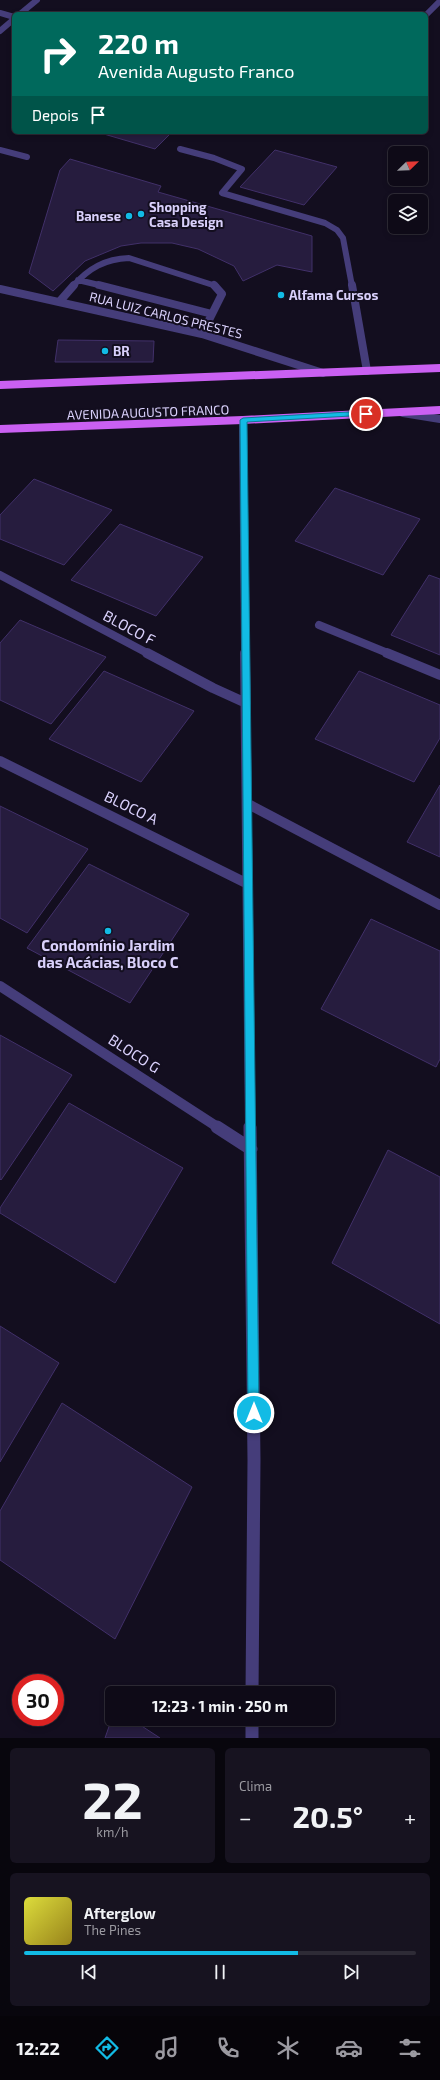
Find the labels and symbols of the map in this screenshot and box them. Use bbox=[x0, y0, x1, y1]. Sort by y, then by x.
north arrow bbox=[388, 146, 428, 186]
place label: Shopping Casa Design bbox=[149, 199, 223, 230]
place label: Banese bbox=[76, 208, 121, 224]
marker: Shopping Casa Design bbox=[136, 209, 146, 219]
marker: Banese bbox=[124, 211, 134, 221]
place label: Alfama Cursos bbox=[289, 287, 378, 303]
street label: RUA LUIZ CARLOS PRESTES bbox=[88, 288, 244, 342]
marker: Alfama Cursos bbox=[276, 290, 286, 300]
place label: BR bbox=[113, 343, 130, 359]
marker: BR bbox=[100, 346, 110, 356]
pin bbox=[349, 397, 383, 431]
street label: AVENIDA AUGUSTO FRANCO bbox=[67, 401, 229, 423]
street label: BLOCO F bbox=[100, 606, 159, 648]
street label: BLOCO A bbox=[102, 786, 162, 828]
marker: Condomínio Jardim das Acácias, Bloco C bbox=[103, 926, 113, 936]
place label: Condomínio Jardim das Acácias, Bloco C bbox=[37, 936, 179, 971]
street label: BLOCO G bbox=[105, 1030, 164, 1076]
position arrow bbox=[233, 1392, 275, 1434]
speed limit sign: 30 bbox=[12, 1674, 64, 1726]

